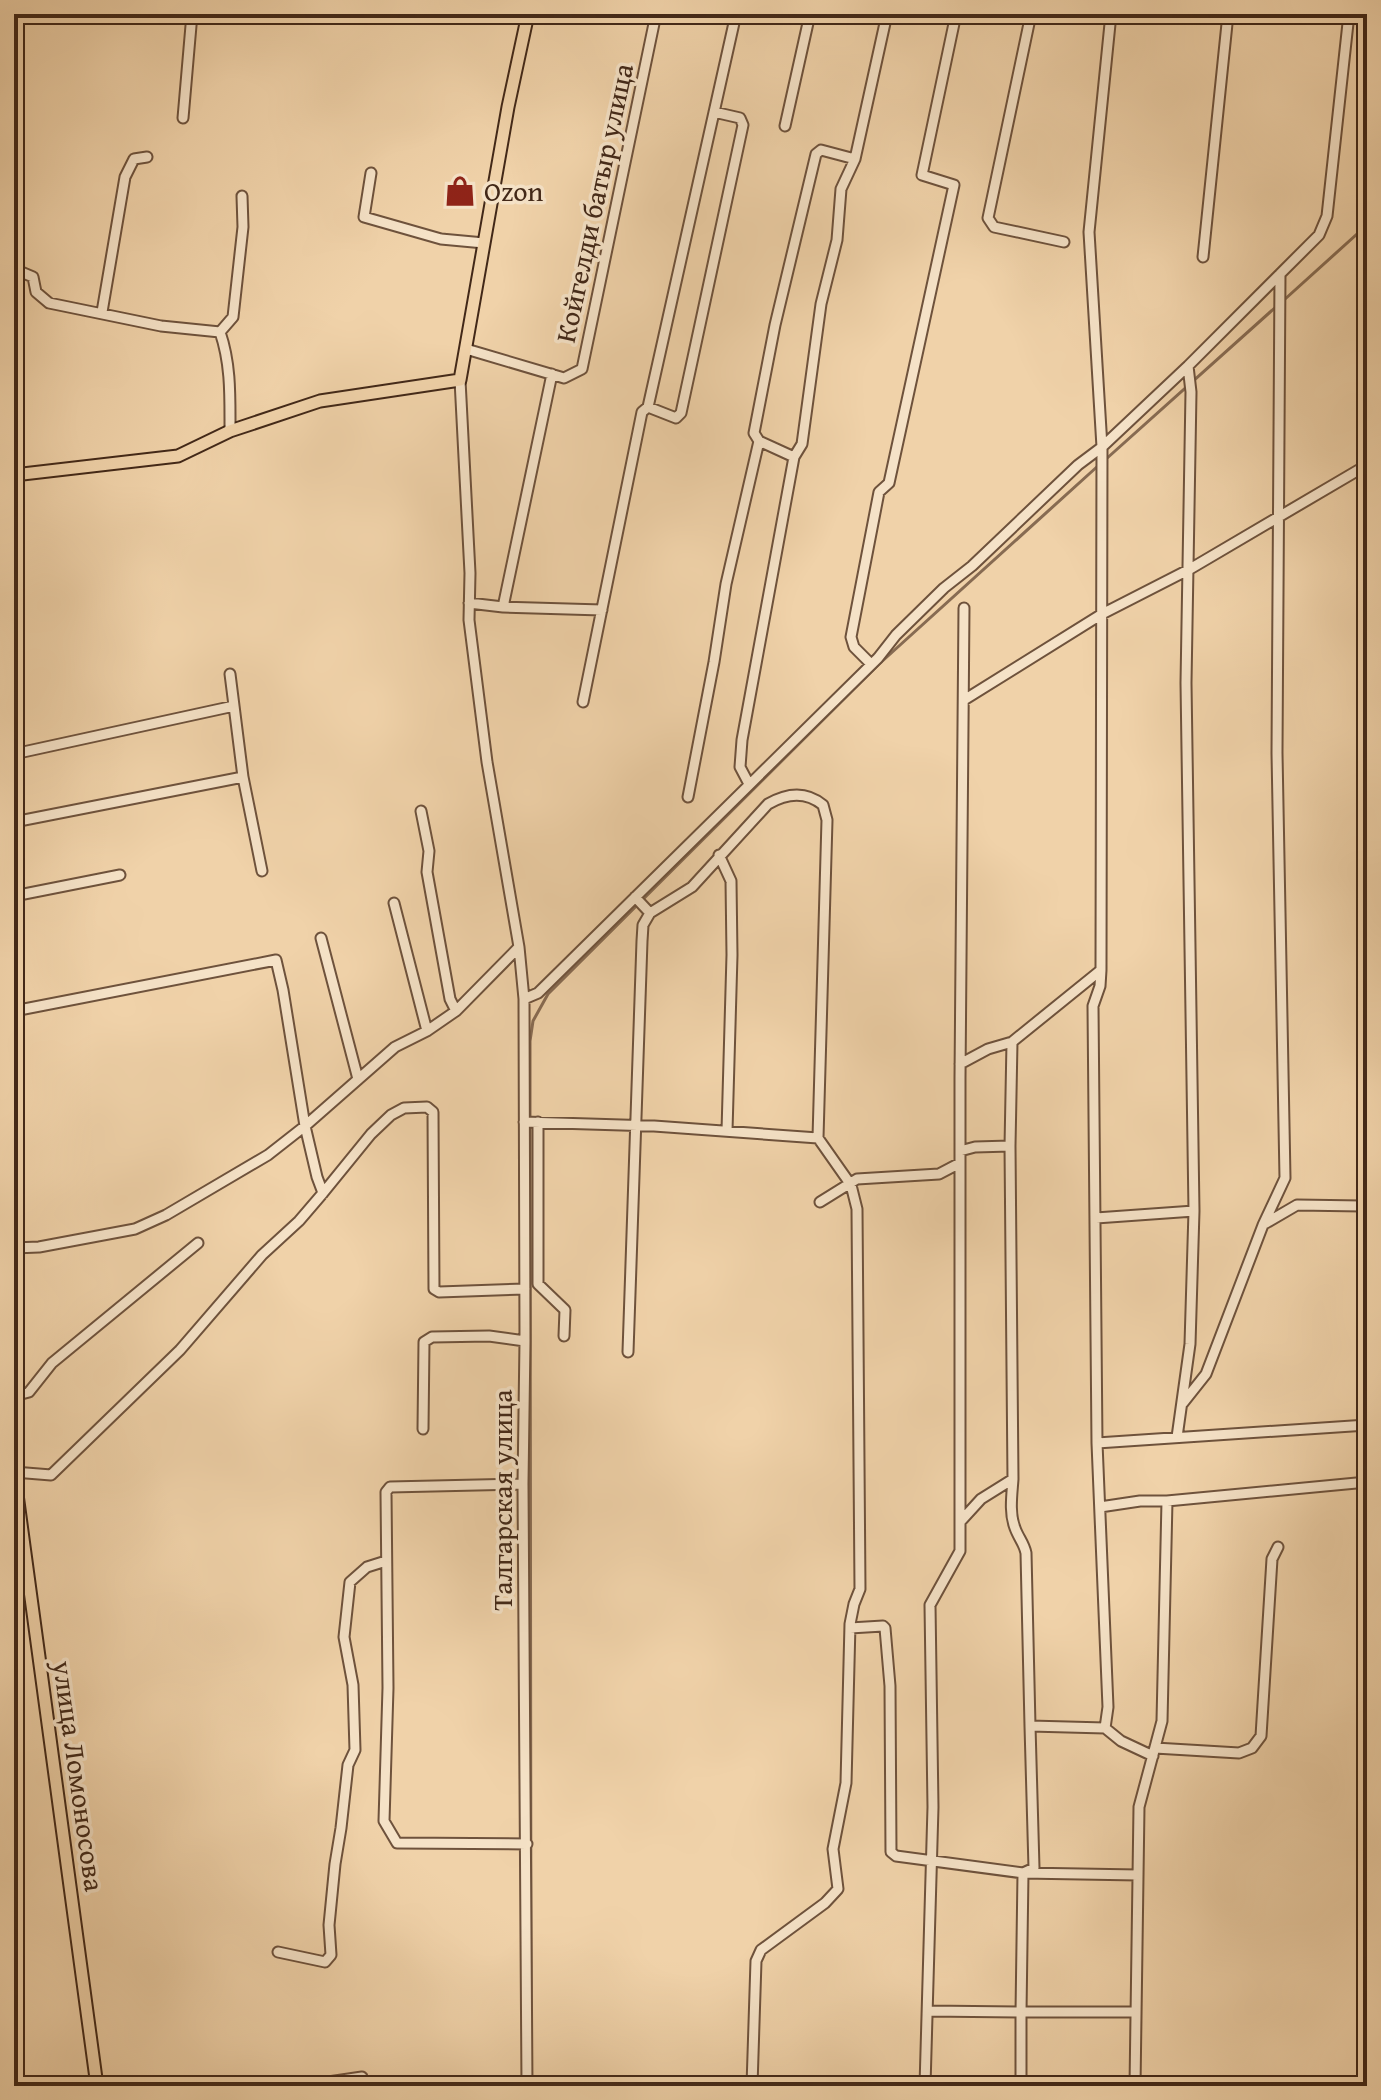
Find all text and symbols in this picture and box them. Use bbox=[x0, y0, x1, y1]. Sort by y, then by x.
street label: Койгелди батыр улица bbox=[544, 59, 643, 346]
place label: Ozon bbox=[484, 170, 544, 211]
shop icon: Ozon bbox=[443, 174, 477, 208]
street label: Талгарская улица bbox=[481, 1389, 522, 1611]
street label: улица Ломоносова bbox=[43, 1657, 116, 1894]

